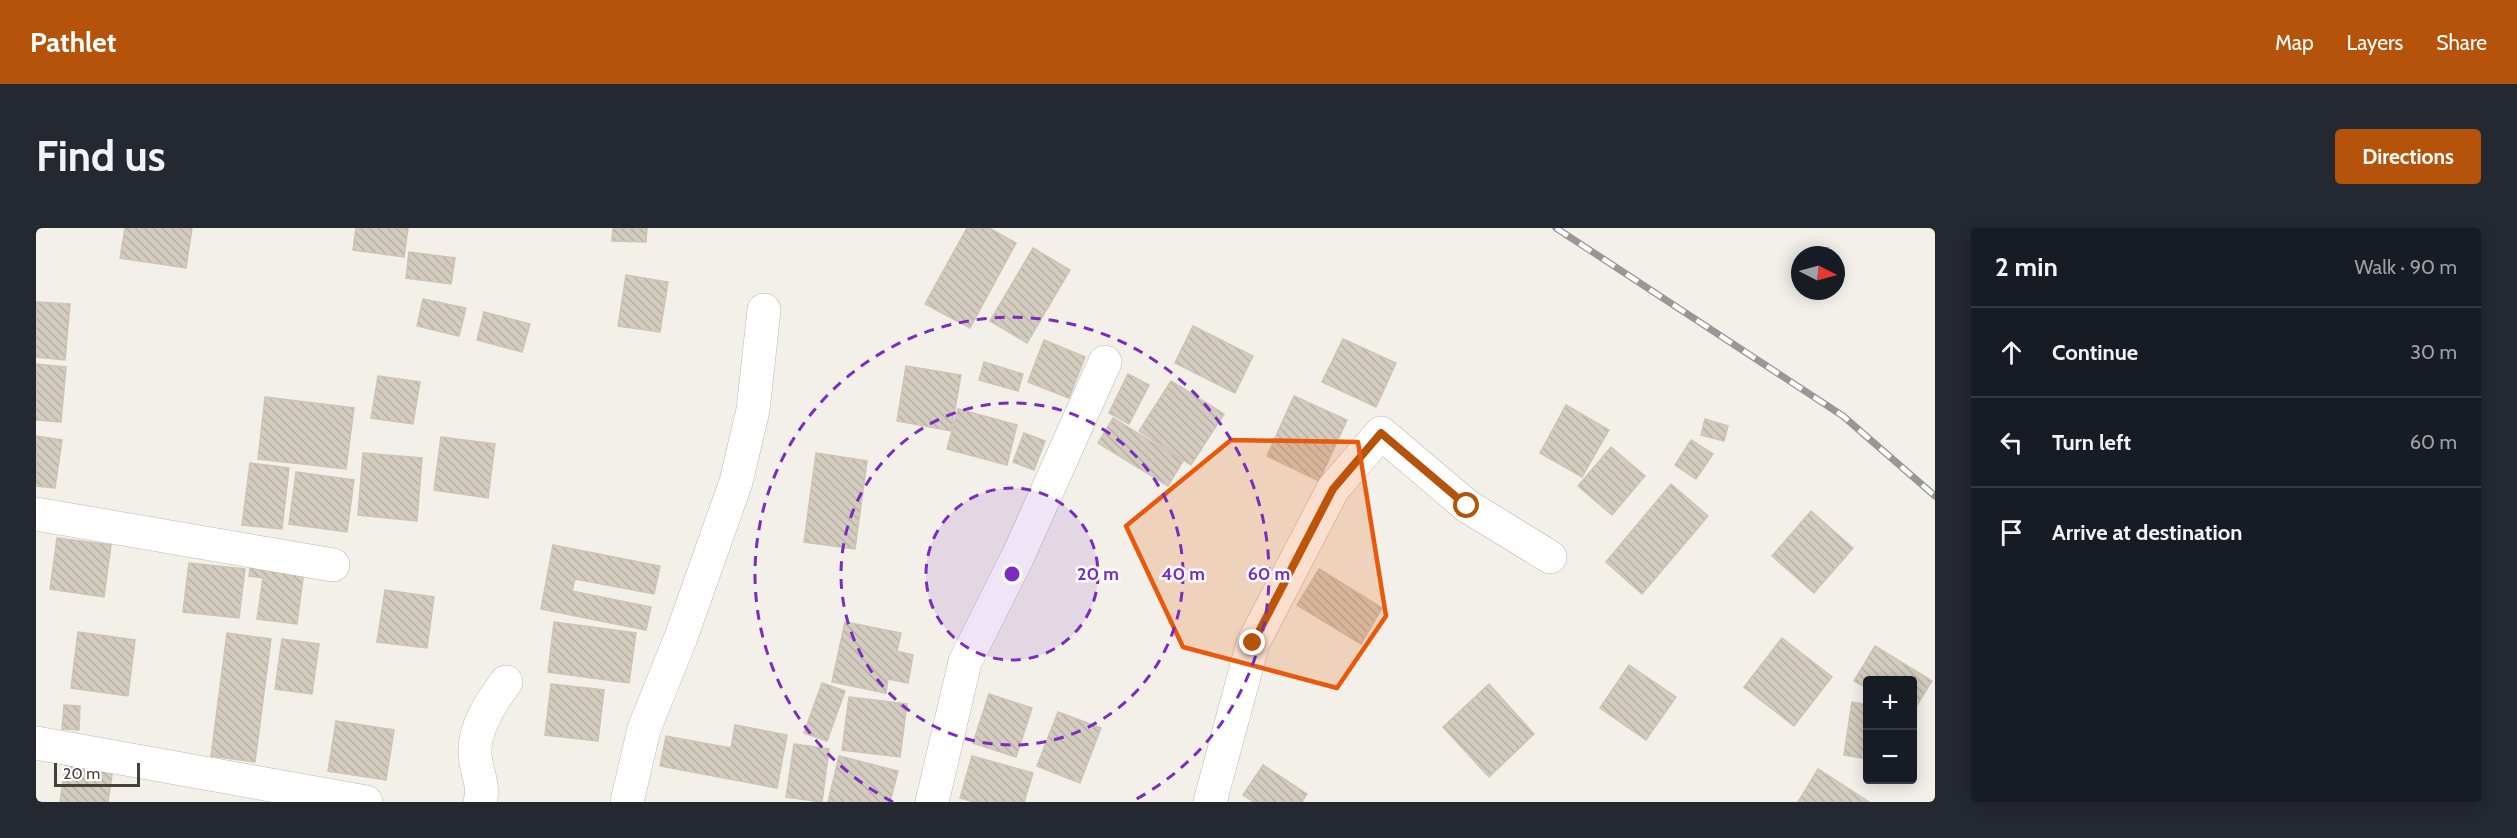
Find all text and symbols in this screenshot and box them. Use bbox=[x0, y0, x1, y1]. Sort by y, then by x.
text: Pathlet bbox=[30, 25, 116, 59]
text: Map bbox=[2275, 30, 2314, 55]
text: Layers bbox=[2347, 30, 2403, 55]
text: Share bbox=[2436, 30, 2487, 55]
button: Directions bbox=[2335, 129, 2481, 184]
text: Find us bbox=[36, 130, 165, 182]
north arrow bbox=[1791, 246, 1845, 300]
text: 2 min bbox=[1995, 251, 2058, 283]
text: Walk · 90 m bbox=[2354, 255, 2457, 279]
icon: ahead bbox=[1995, 336, 2028, 369]
text: Continue bbox=[2052, 339, 2138, 366]
text: 30 m bbox=[2410, 340, 2457, 364]
icon: left bbox=[1995, 426, 2028, 459]
text: Turn left bbox=[2052, 429, 2131, 456]
text: 60 m bbox=[2410, 430, 2457, 454]
route start bbox=[1453, 492, 1479, 518]
icon: arrive bbox=[1995, 516, 2028, 549]
text: Arrive at destination bbox=[2052, 519, 2242, 546]
text: 20 m bbox=[1077, 563, 1119, 585]
text: 40 m bbox=[1161, 563, 1205, 585]
text: 60 m bbox=[1248, 563, 1290, 585]
centre of rings bbox=[1002, 564, 1022, 584]
route end bbox=[1239, 629, 1265, 655]
map controls bbox=[1863, 676, 1917, 784]
button: + bbox=[1863, 676, 1917, 730]
button: − bbox=[1863, 730, 1917, 784]
scale bar bbox=[54, 760, 140, 788]
text: 20 m bbox=[63, 764, 100, 783]

